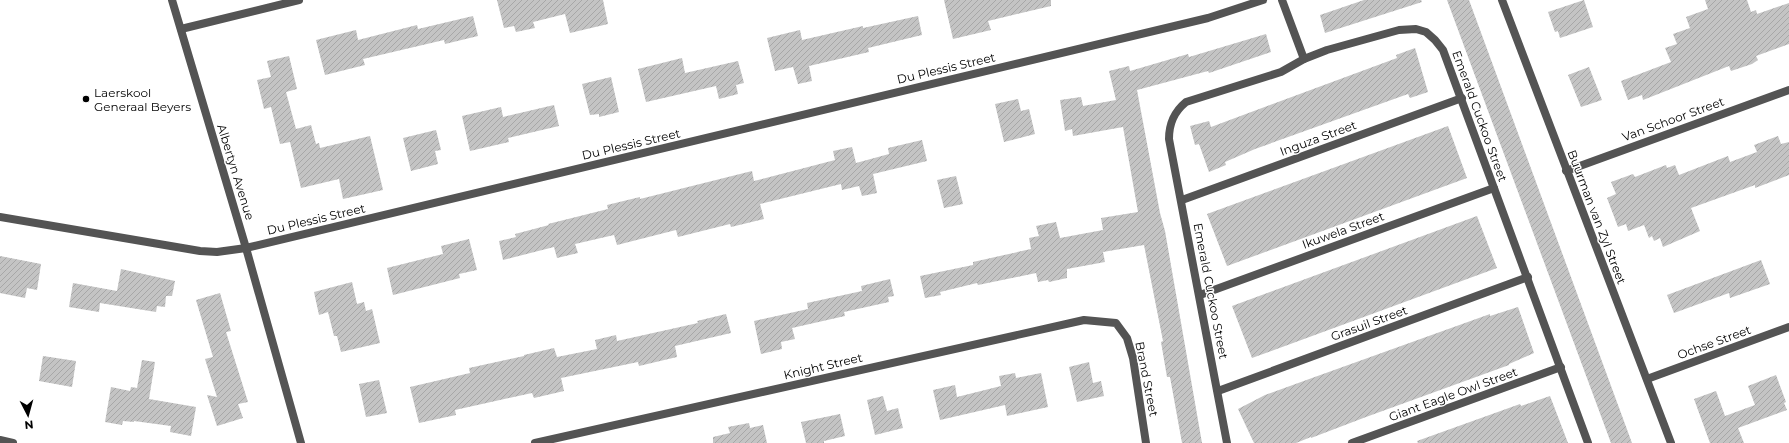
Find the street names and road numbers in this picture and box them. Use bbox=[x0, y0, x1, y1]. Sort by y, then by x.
street label: Emerald Cuckoo Street bbox=[1449, 48, 1511, 184]
street label: Du Plessis Street bbox=[895, 49, 997, 87]
street label: Van Schoor Street bbox=[1620, 94, 1726, 144]
street label: Inguza Street bbox=[1278, 117, 1359, 159]
street label: Albertyn Avenue bbox=[214, 122, 258, 222]
street label: Du Plessis Street bbox=[580, 125, 682, 163]
street label: Buurman van Zyl Street bbox=[1564, 148, 1630, 286]
street label: Du Plessis Street bbox=[265, 200, 367, 238]
street label: Ikuwela Street bbox=[1300, 208, 1386, 252]
street label: Emerald Cuckoo Street bbox=[1190, 222, 1232, 360]
street label: Grasuil Street bbox=[1329, 302, 1409, 344]
street label: Ochse Street bbox=[1675, 322, 1753, 362]
street label: Brand Street bbox=[1132, 340, 1162, 418]
street label: Knight Street bbox=[782, 350, 864, 382]
street label: Giant Eagle Owl Street bbox=[1387, 364, 1520, 424]

